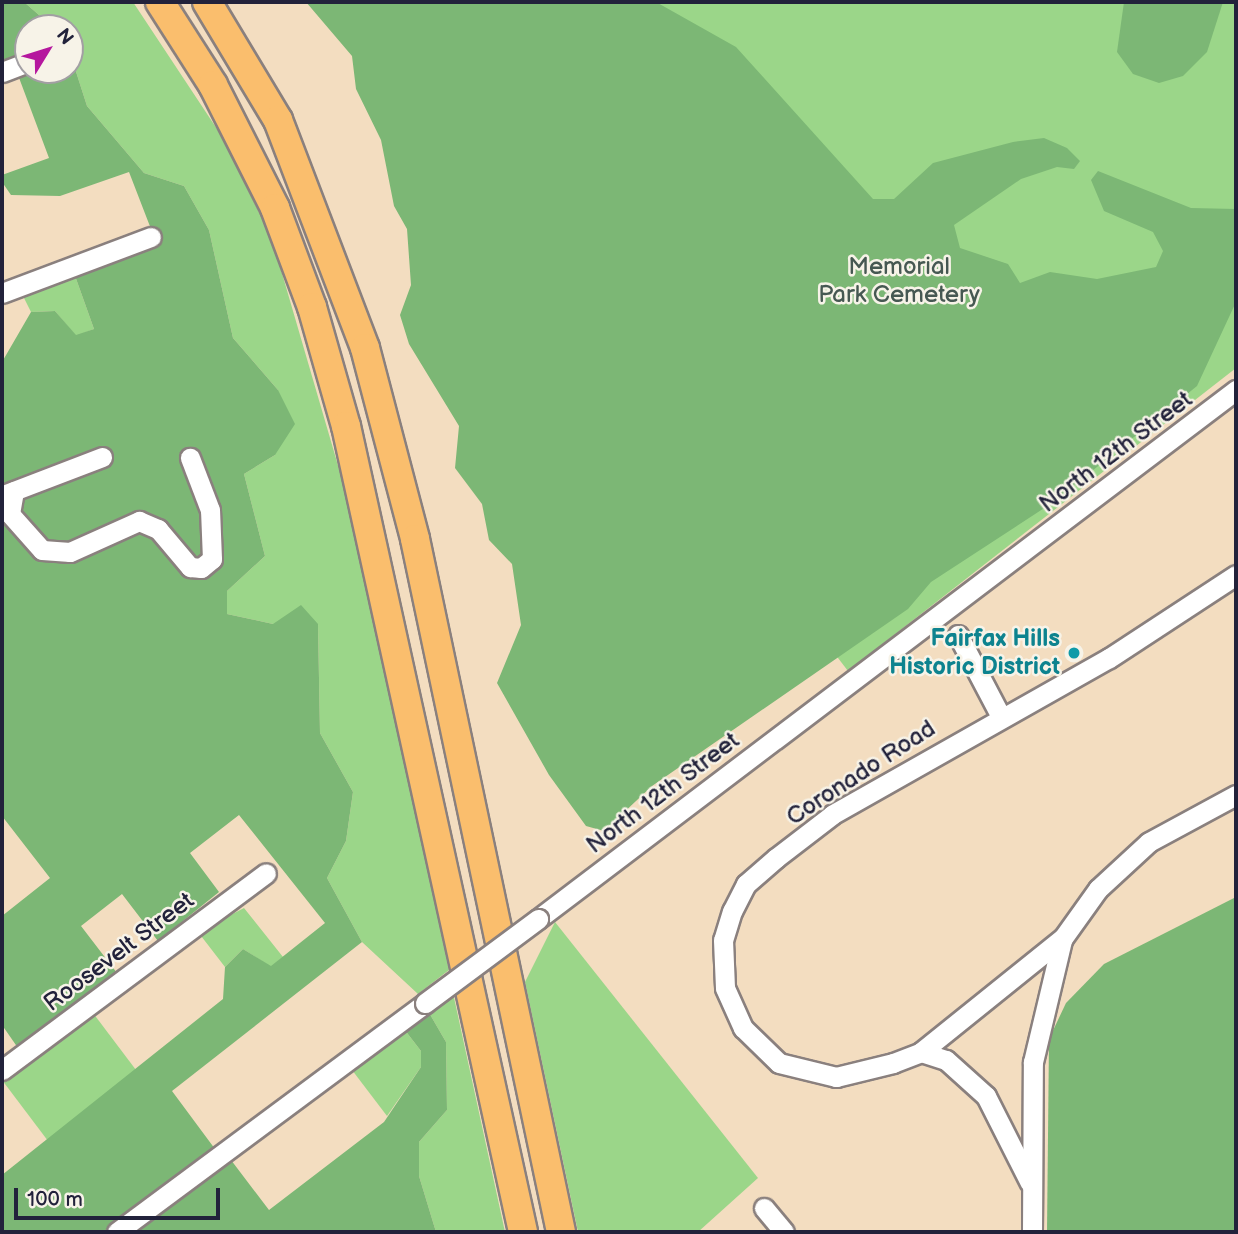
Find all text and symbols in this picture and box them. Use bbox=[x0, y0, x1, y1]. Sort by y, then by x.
north arrow bbox=[14, 14, 84, 84]
text: N bbox=[51, 24, 78, 50]
park label: Memorial Park Cemetery bbox=[818, 253, 980, 309]
street label: North 12th Street bbox=[1034, 385, 1198, 519]
place label: Fairfax Hills Historic District bbox=[889, 625, 1060, 681]
marker: Fairfax Hills Historic District bbox=[1066, 645, 1082, 661]
street label: Coronado Road bbox=[781, 714, 941, 832]
street label: North 12th Street bbox=[581, 726, 745, 860]
street label: Roosevelt Street bbox=[38, 886, 200, 1018]
scale bar bbox=[18, 1174, 224, 1218]
text: 100 m bbox=[27, 1187, 83, 1212]

